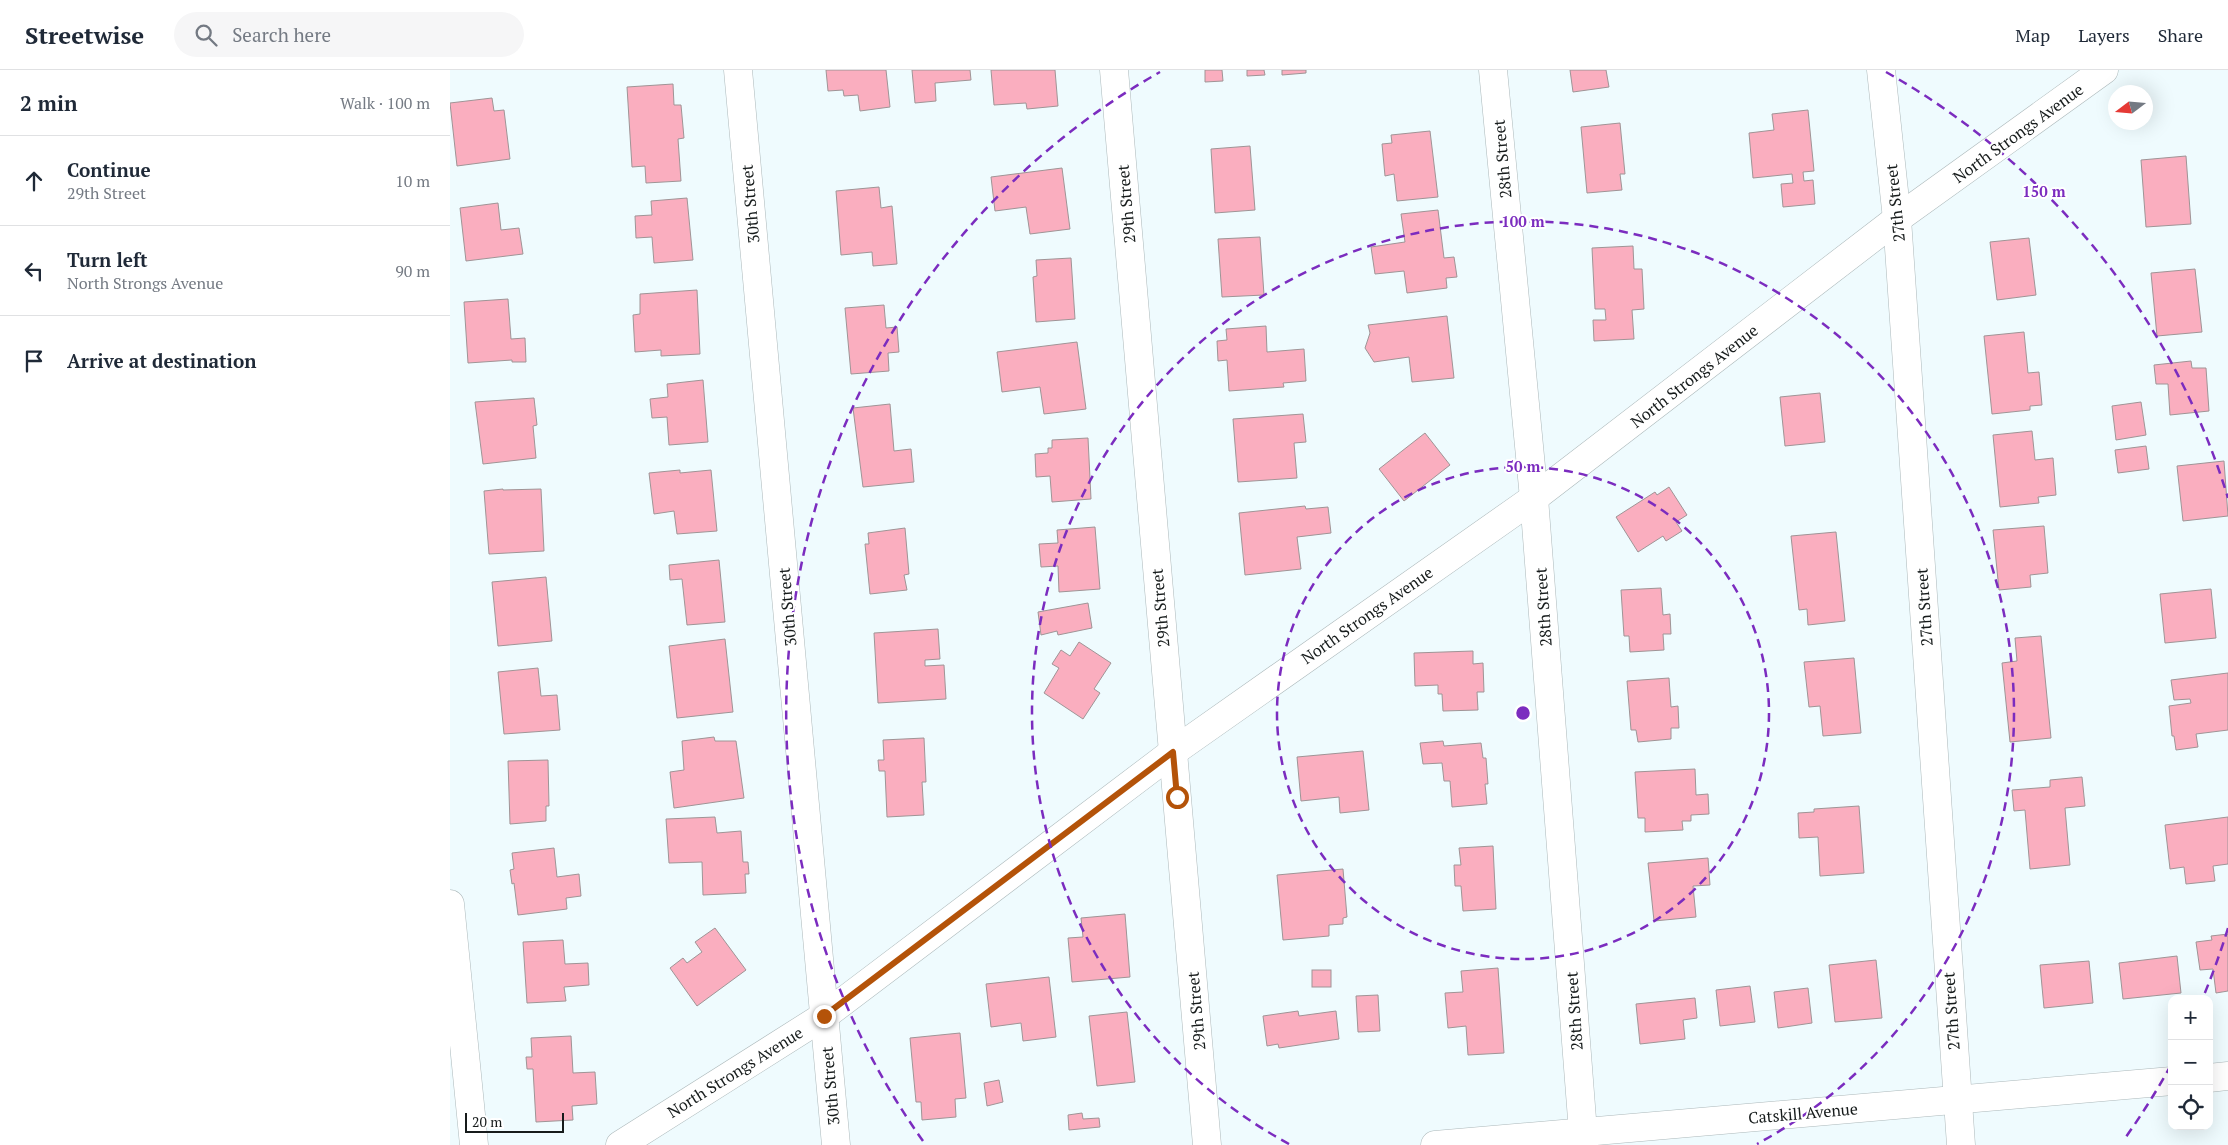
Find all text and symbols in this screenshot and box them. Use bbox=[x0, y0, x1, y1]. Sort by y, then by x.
search box bbox=[174, 12, 524, 57]
text: Streetwise bbox=[25, 19, 144, 51]
icon: search bbox=[192, 21, 220, 49]
text: Search here bbox=[232, 22, 331, 47]
text: Map bbox=[2015, 23, 2050, 47]
text: Layers bbox=[2078, 23, 2130, 47]
text: Share bbox=[2158, 23, 2203, 47]
street label: North Strongs Avenue bbox=[1948, 78, 2088, 188]
north arrow bbox=[2108, 85, 2153, 130]
text: 2 min bbox=[20, 89, 77, 117]
text: Walk · 100 m bbox=[340, 92, 430, 114]
street label: 28th Street bbox=[1488, 119, 1516, 199]
text: Continue bbox=[67, 157, 151, 182]
street label: 27th Street bbox=[1880, 163, 1910, 243]
street label: 30th Street bbox=[736, 164, 764, 244]
street label: 29th Street bbox=[1112, 164, 1140, 244]
icon: ahead bbox=[20, 167, 48, 195]
text: 10 m bbox=[395, 170, 430, 192]
text: 150 m bbox=[2022, 181, 2066, 201]
text: 29th Street bbox=[67, 182, 146, 204]
text: 100 m bbox=[1501, 211, 1545, 231]
text: Turn left bbox=[67, 247, 148, 272]
icon: left bbox=[20, 257, 48, 285]
text: 90 m bbox=[395, 260, 430, 282]
text: North Strongs Avenue bbox=[67, 272, 223, 294]
street label: North Strongs Avenue bbox=[1626, 319, 1762, 433]
icon: arrive bbox=[20, 347, 48, 375]
text: Arrive at destination bbox=[67, 348, 256, 373]
text: 50 m bbox=[1506, 456, 1541, 476]
street label: North Strongs Avenue bbox=[1297, 561, 1437, 669]
street label: 30th Street bbox=[773, 567, 801, 647]
street label: 28th Street bbox=[1529, 567, 1557, 647]
street label: 27th Street bbox=[1910, 567, 1938, 647]
street label: 29th Street bbox=[1146, 568, 1174, 648]
centre of rings bbox=[1514, 704, 1532, 722]
route start bbox=[1166, 786, 1189, 809]
street label: 29th Street bbox=[1182, 971, 1210, 1051]
street label: 28th Street bbox=[1560, 971, 1588, 1051]
street label: 27th Street bbox=[1937, 971, 1965, 1051]
map controls bbox=[2168, 995, 2213, 1130]
button: + bbox=[2168, 995, 2213, 1040]
route end bbox=[813, 1005, 836, 1028]
street label: North Strongs Avenue bbox=[663, 1021, 807, 1123]
button: − bbox=[2168, 1040, 2213, 1085]
street label: 30th Street bbox=[816, 1046, 844, 1126]
button: locate bbox=[2168, 1085, 2213, 1130]
street label: Catskill Avenue bbox=[1747, 1097, 1859, 1129]
scale bar bbox=[465, 1110, 564, 1133]
text: 20 m bbox=[472, 1112, 502, 1131]

